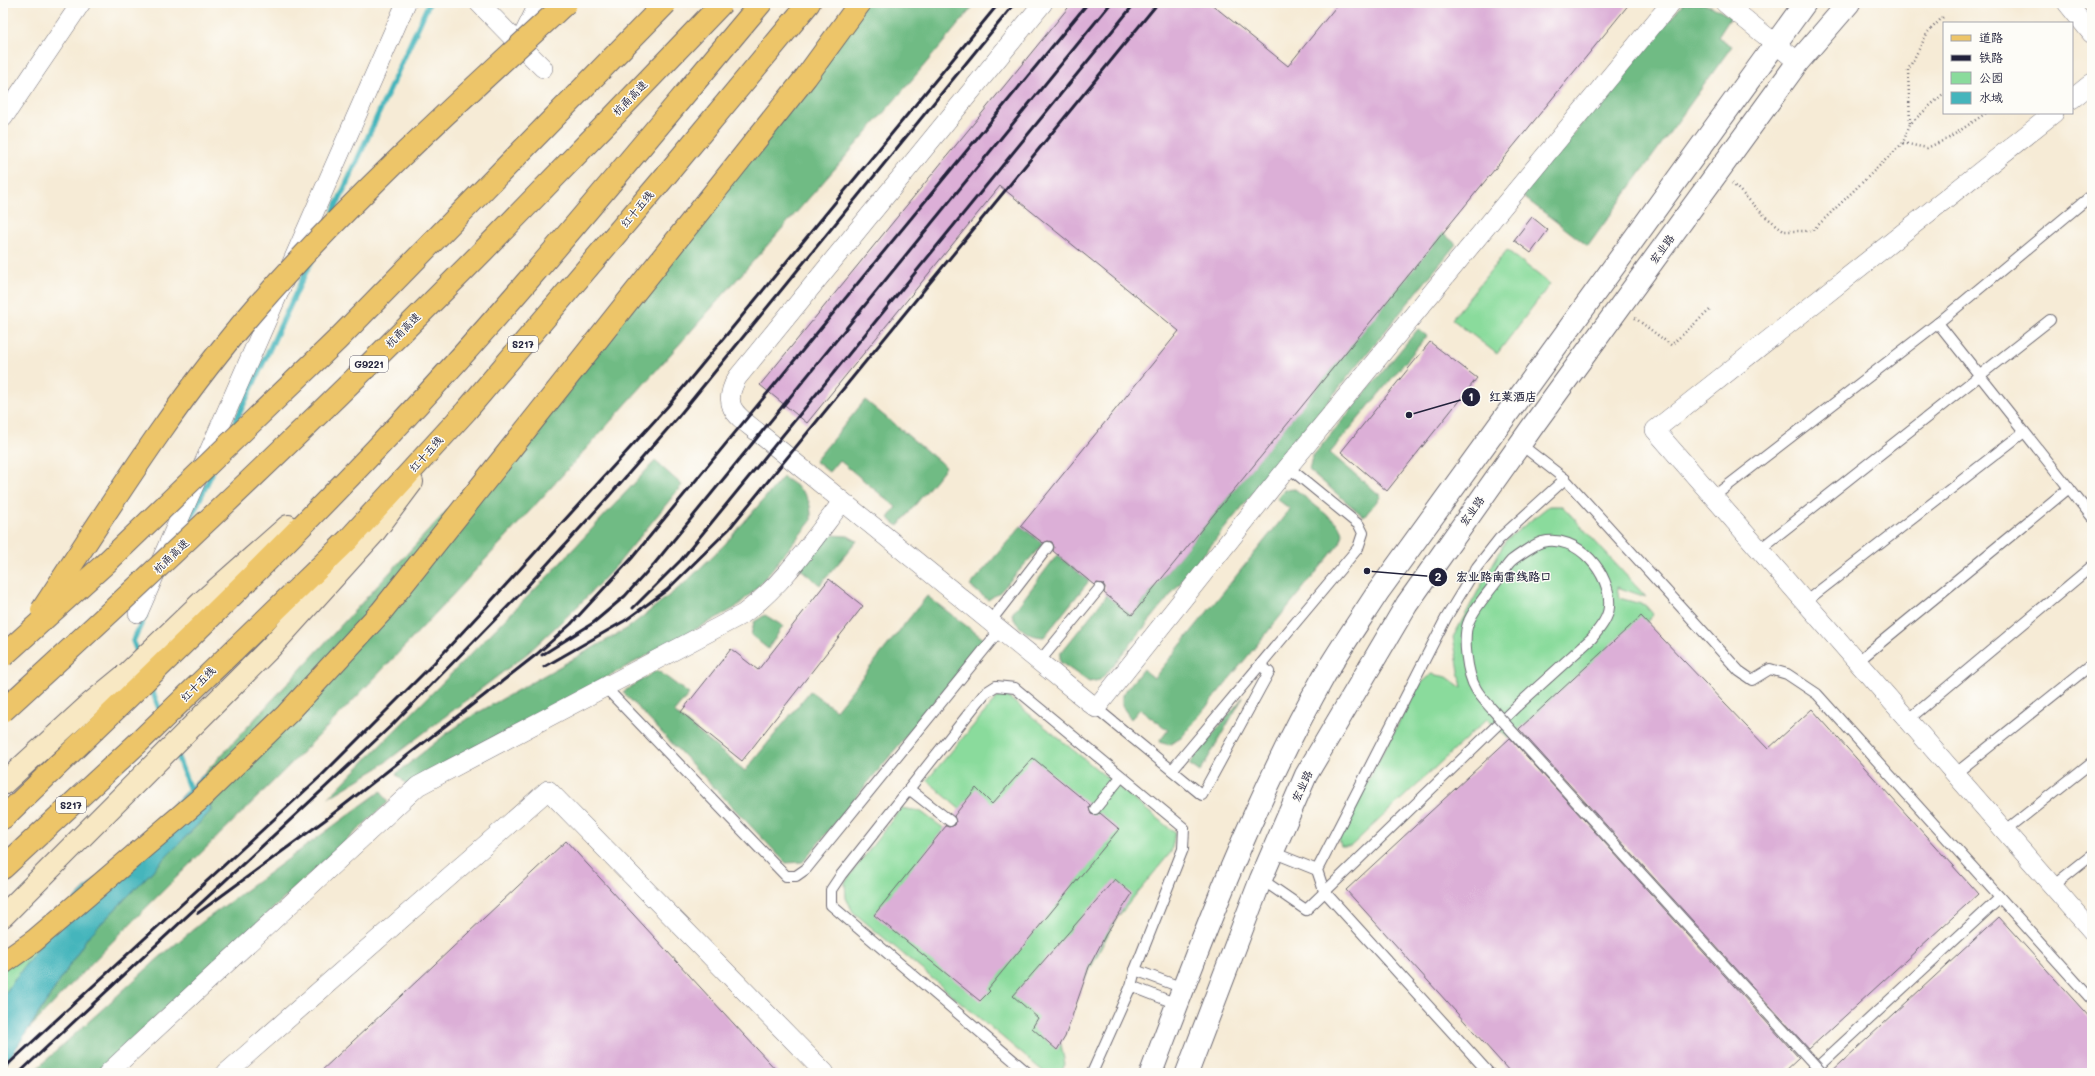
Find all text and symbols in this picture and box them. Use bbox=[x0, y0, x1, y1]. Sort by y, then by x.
legend bbox=[1943, 22, 2073, 114]
text: 道路 bbox=[1979, 29, 2003, 45]
text: 铁路 bbox=[1979, 49, 2003, 65]
text: 公园 bbox=[1979, 69, 2003, 85]
street label: 杭甬高速 bbox=[609, 77, 650, 119]
text: 水域 bbox=[1979, 89, 2003, 105]
street label: 红十五线 bbox=[617, 187, 657, 230]
street label: 宏业路 bbox=[1646, 231, 1677, 266]
street label: 杭甬高速 bbox=[382, 309, 424, 351]
road number: S217 bbox=[508, 336, 538, 352]
road number: G9221 bbox=[350, 356, 388, 372]
callout: 红莱酒店 bbox=[1461, 385, 1545, 409]
text: 1 bbox=[1468, 388, 1474, 404]
text: 红莱酒店 bbox=[1489, 388, 1537, 404]
street label: 红十五线 bbox=[405, 432, 446, 475]
street label: 宏业路 bbox=[1456, 493, 1487, 529]
street label: 杭甬高速 bbox=[150, 535, 192, 576]
callout: 宏业路南雷线路口 bbox=[1428, 565, 1560, 589]
text: 2 bbox=[1435, 568, 1442, 584]
text: 宏业路南雷线路口 bbox=[1456, 568, 1552, 584]
street label: 红十五线 bbox=[177, 663, 219, 705]
street label: 宏业路 bbox=[1288, 768, 1315, 804]
road number: S217 bbox=[56, 797, 86, 813]

